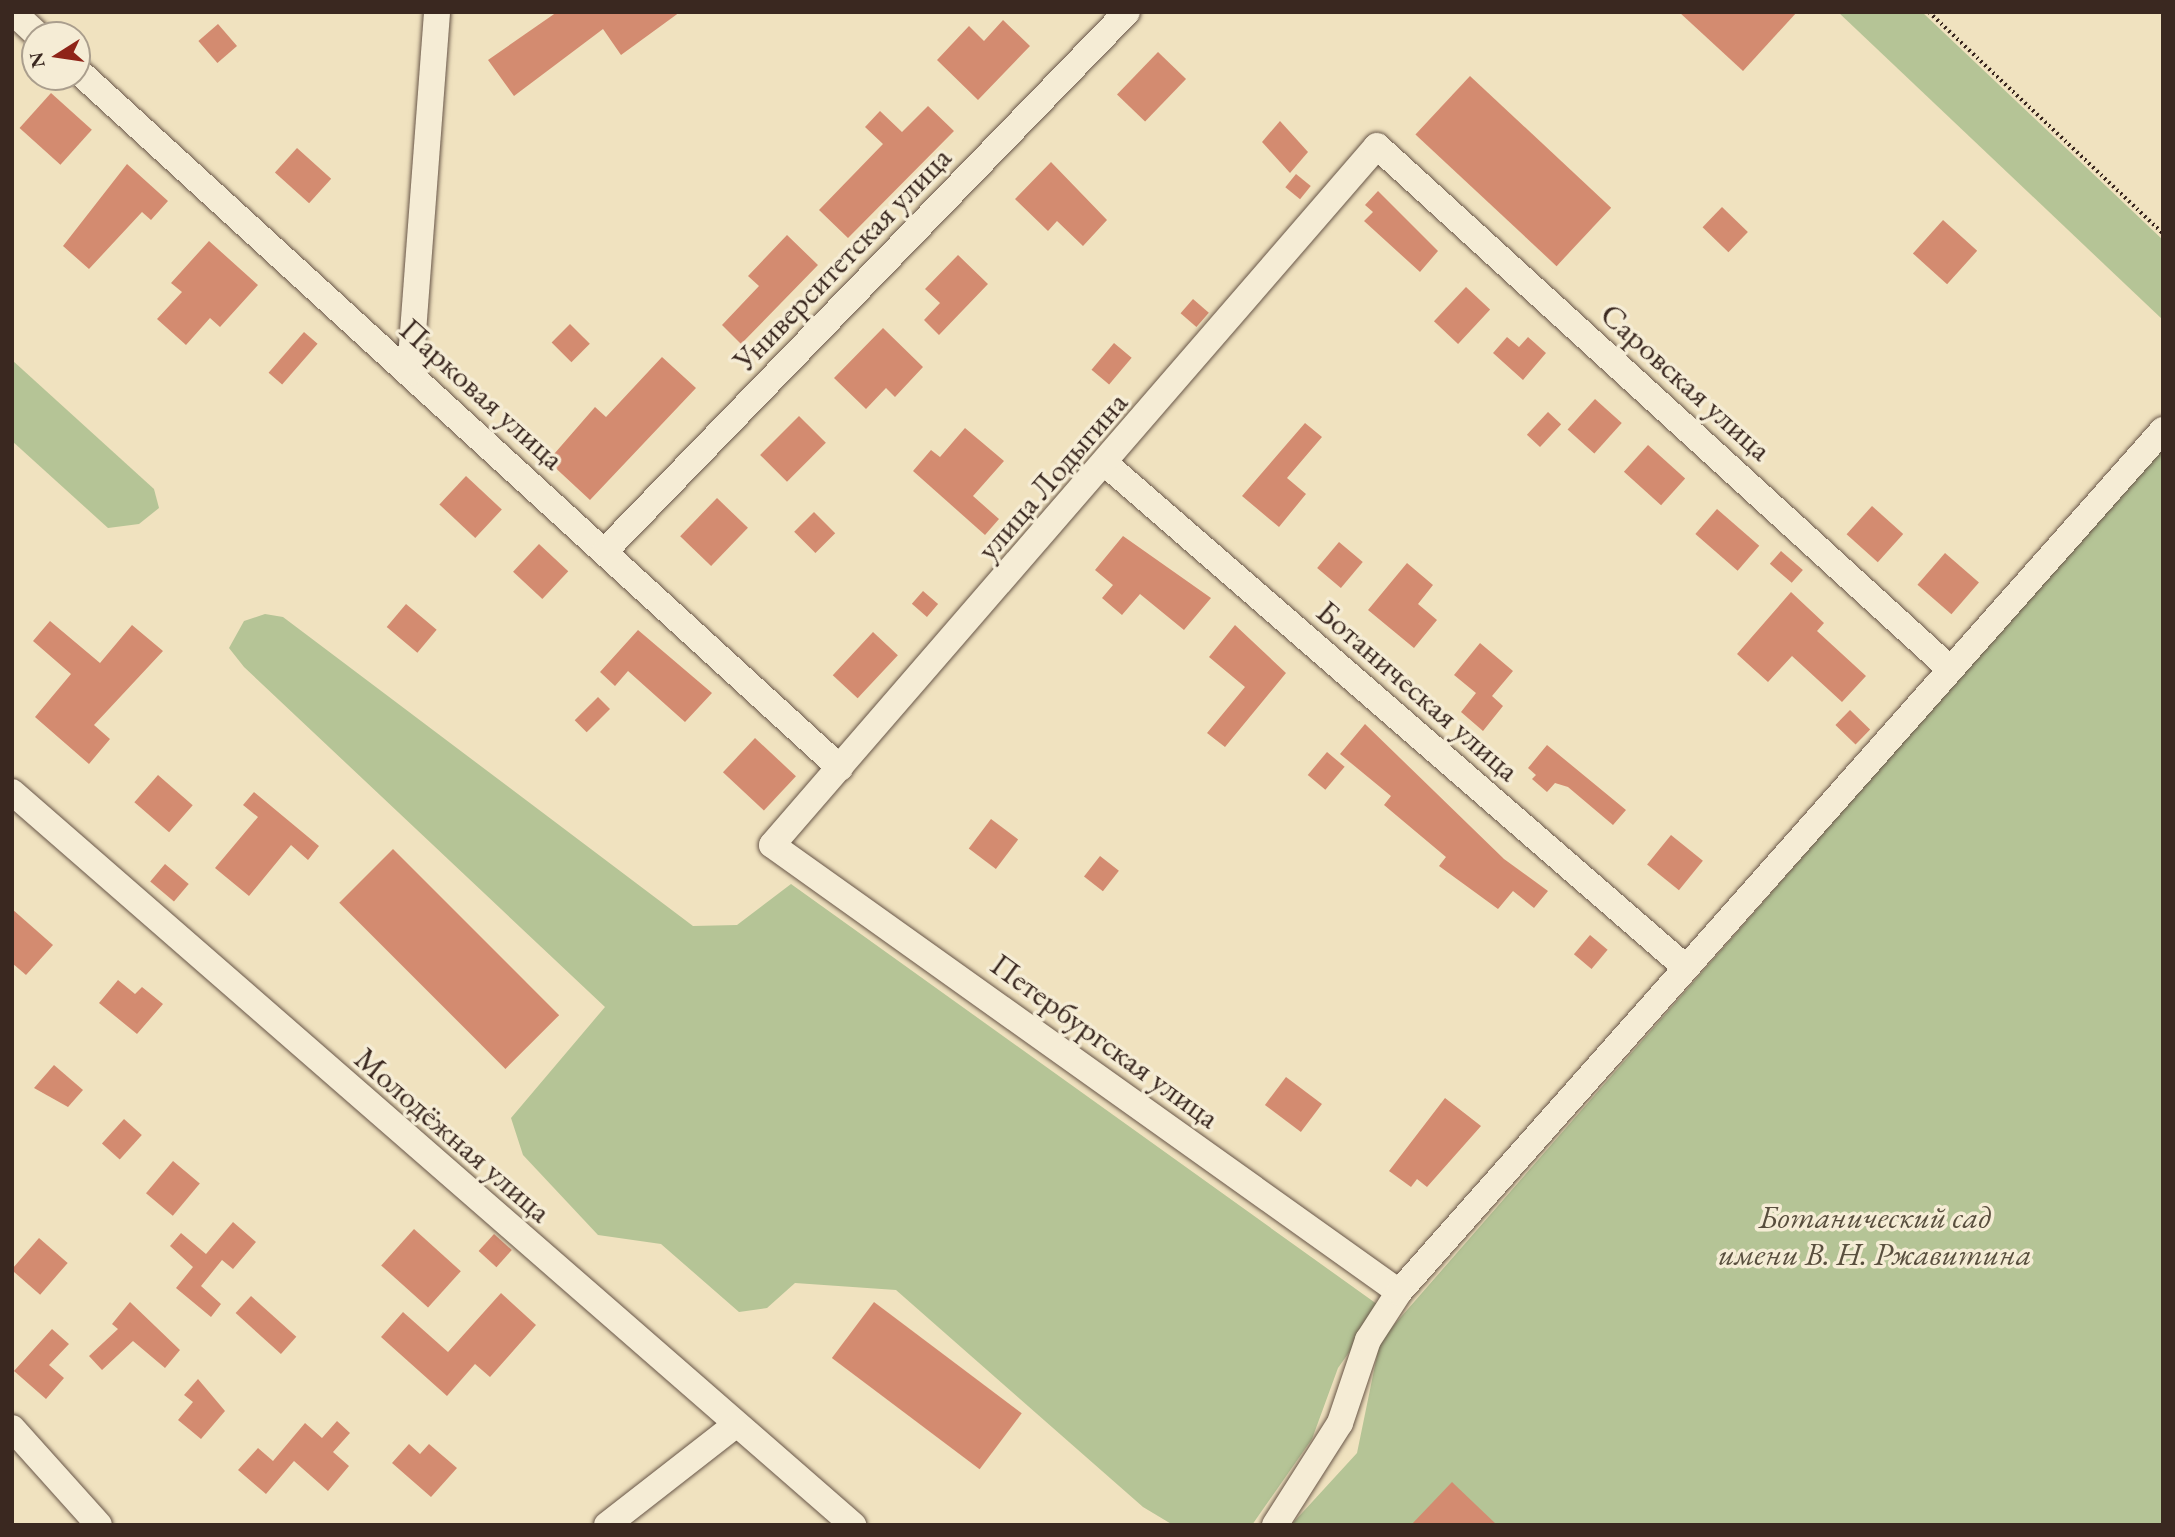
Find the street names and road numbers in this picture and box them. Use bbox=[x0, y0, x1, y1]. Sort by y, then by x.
street label: Университетская улица bbox=[725, 139, 959, 379]
street label: Саровская улица bbox=[1593, 295, 1779, 469]
street label: Парковая улица bbox=[392, 310, 572, 478]
street label: улица Лодыгина bbox=[968, 384, 1136, 568]
street label: Ботаническая улица bbox=[1309, 592, 1527, 790]
street label: Петербургская улица bbox=[983, 945, 1227, 1137]
street label: Молодёжная улица bbox=[347, 1039, 559, 1231]

